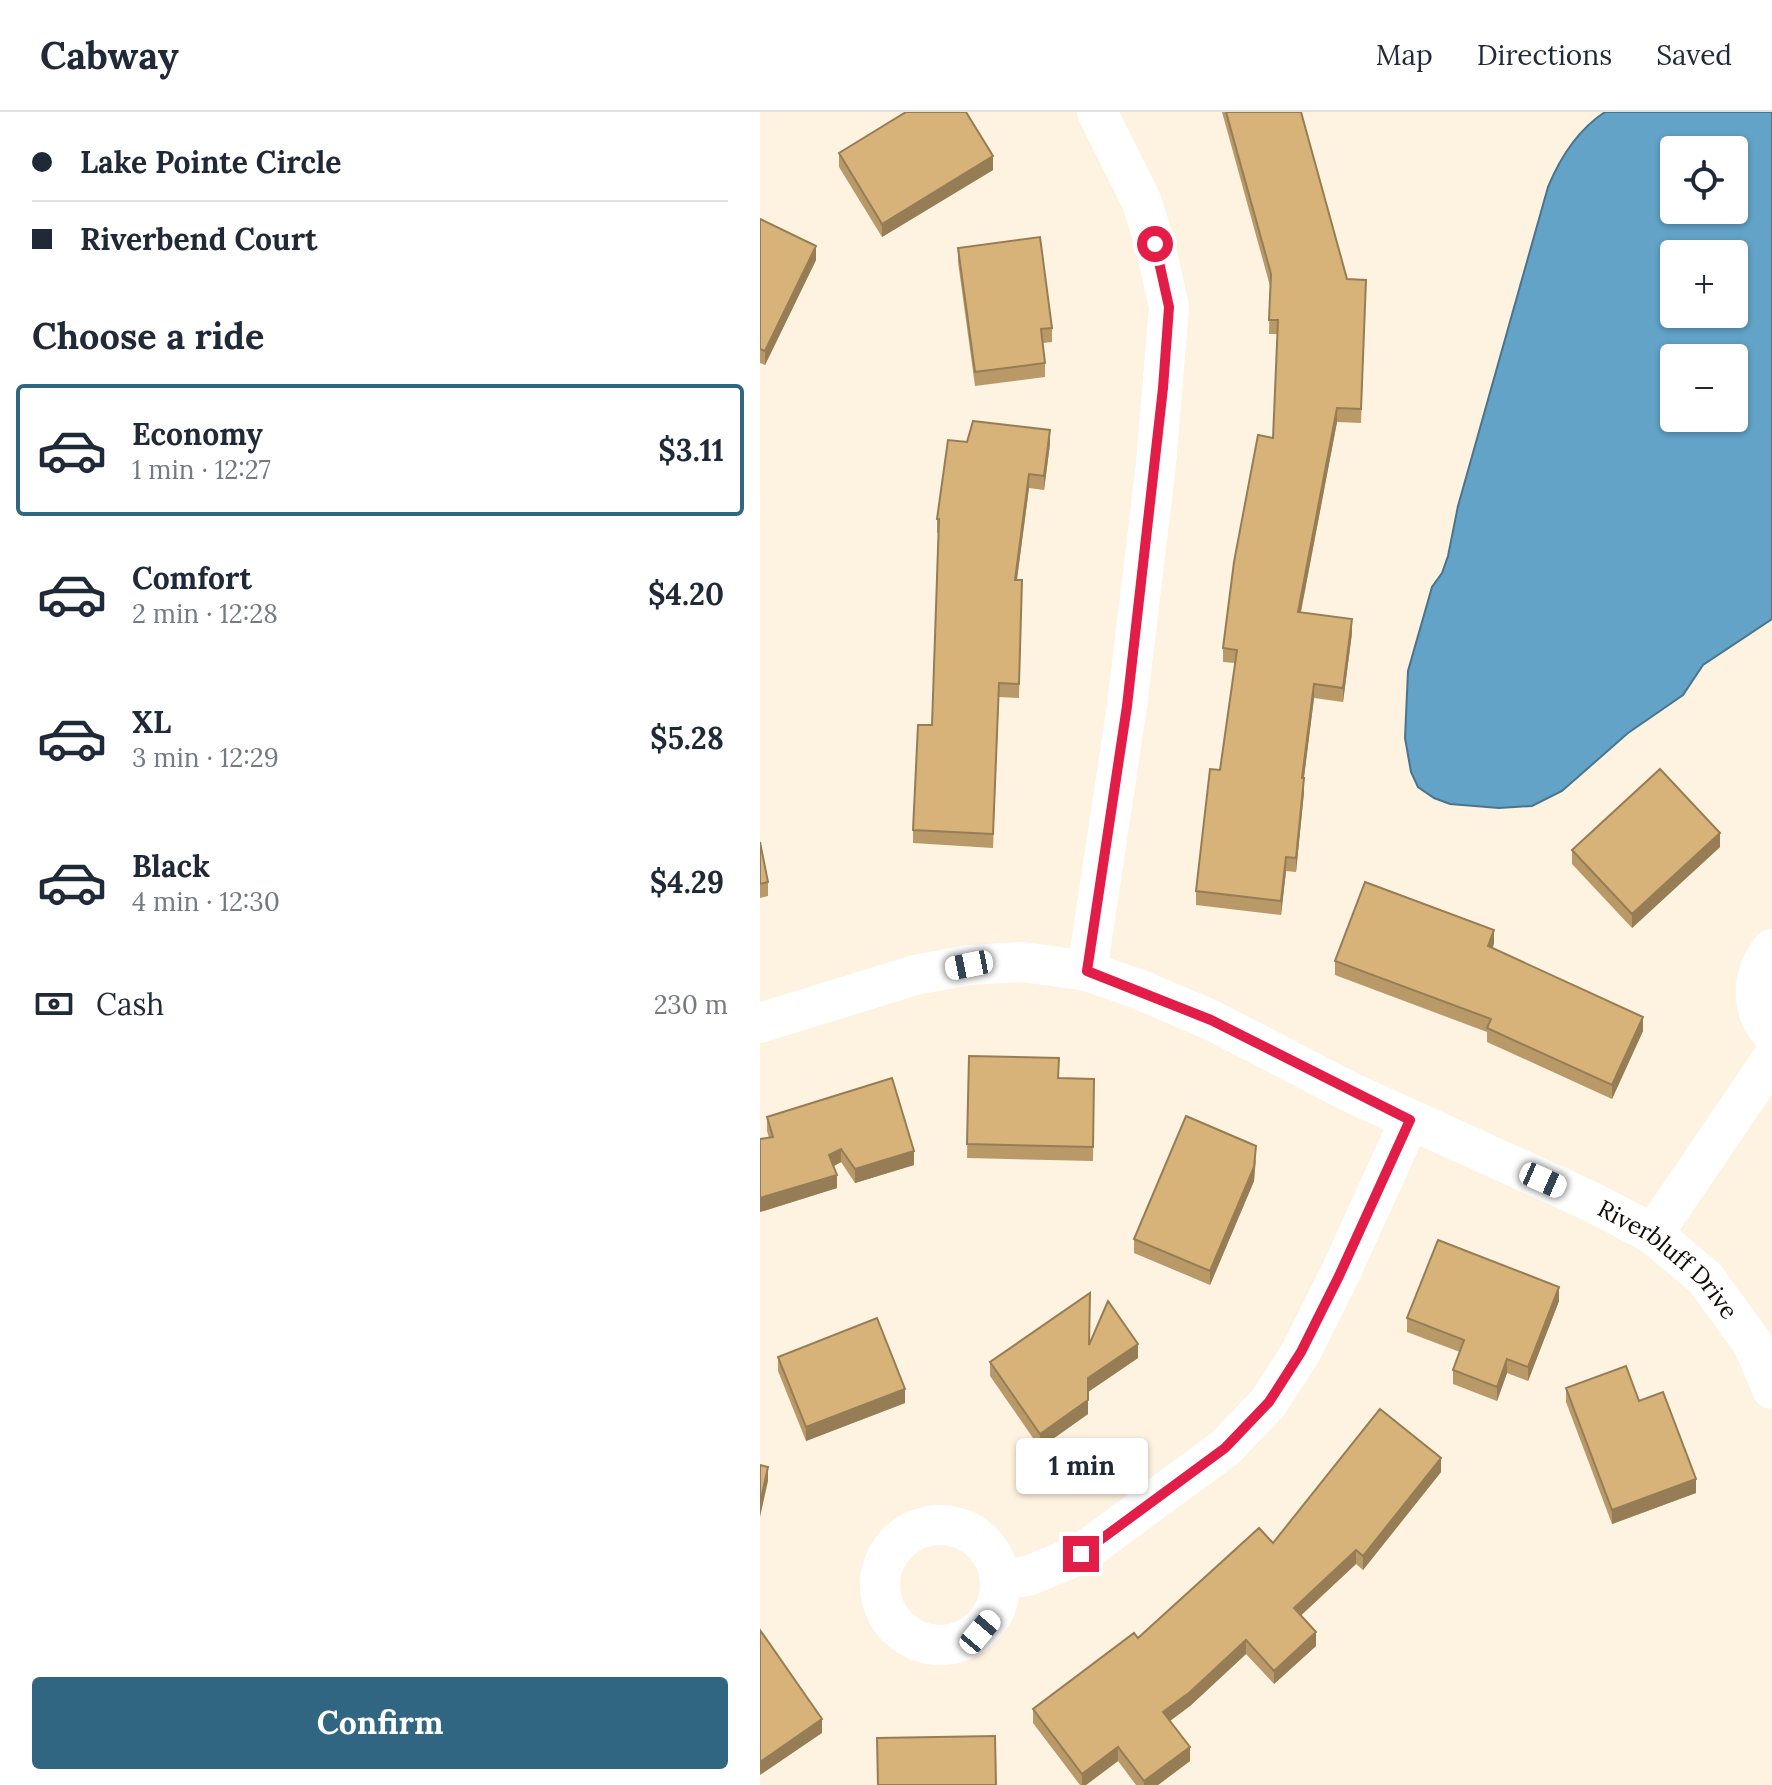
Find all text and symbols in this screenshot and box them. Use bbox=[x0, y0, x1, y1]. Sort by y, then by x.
text: Cabway bbox=[40, 31, 179, 79]
text: Map bbox=[1376, 37, 1433, 73]
text: Directions bbox=[1477, 37, 1612, 73]
text: Saved bbox=[1656, 37, 1732, 73]
map controls bbox=[1660, 136, 1748, 432]
button: locate bbox=[1660, 136, 1748, 224]
text: Lake Pointe Circle bbox=[80, 143, 341, 181]
text: Riverbend Court bbox=[80, 220, 317, 258]
route start bbox=[1137, 226, 1173, 262]
button: + bbox=[1660, 240, 1748, 328]
text: Choose a ride bbox=[32, 313, 264, 359]
button: − bbox=[1660, 344, 1748, 432]
icon: car bbox=[36, 414, 108, 486]
text: Economy bbox=[132, 415, 263, 453]
text: $3.11 bbox=[658, 431, 724, 469]
text: 1 min · 12:27 bbox=[132, 453, 271, 486]
icon: car bbox=[36, 558, 108, 630]
text: Comfort bbox=[132, 559, 252, 597]
text: $4.20 bbox=[648, 575, 724, 613]
text: 2 min · 12:28 bbox=[132, 597, 278, 630]
icon: car bbox=[36, 702, 108, 774]
text: XL bbox=[132, 703, 171, 741]
text: $5.28 bbox=[650, 719, 724, 757]
text: 3 min · 12:29 bbox=[132, 741, 279, 774]
icon: car bbox=[36, 846, 108, 918]
text: Black bbox=[132, 847, 210, 885]
text: $4.29 bbox=[650, 863, 724, 901]
text: 4 min · 12:30 bbox=[132, 885, 280, 918]
car bbox=[943, 949, 995, 981]
icon: cash bbox=[32, 982, 76, 1026]
text: Cash bbox=[96, 985, 164, 1023]
text: 230 m bbox=[654, 988, 728, 1021]
car bbox=[1516, 1159, 1570, 1201]
street label: Riverbluff Drive bbox=[1593, 1192, 1745, 1325]
callout: 1 min bbox=[1015, 1438, 1147, 1494]
text: 1 min bbox=[1049, 1449, 1115, 1482]
route end bbox=[1063, 1536, 1099, 1572]
car bbox=[955, 1606, 1005, 1658]
button: Confirm bbox=[32, 1677, 728, 1769]

